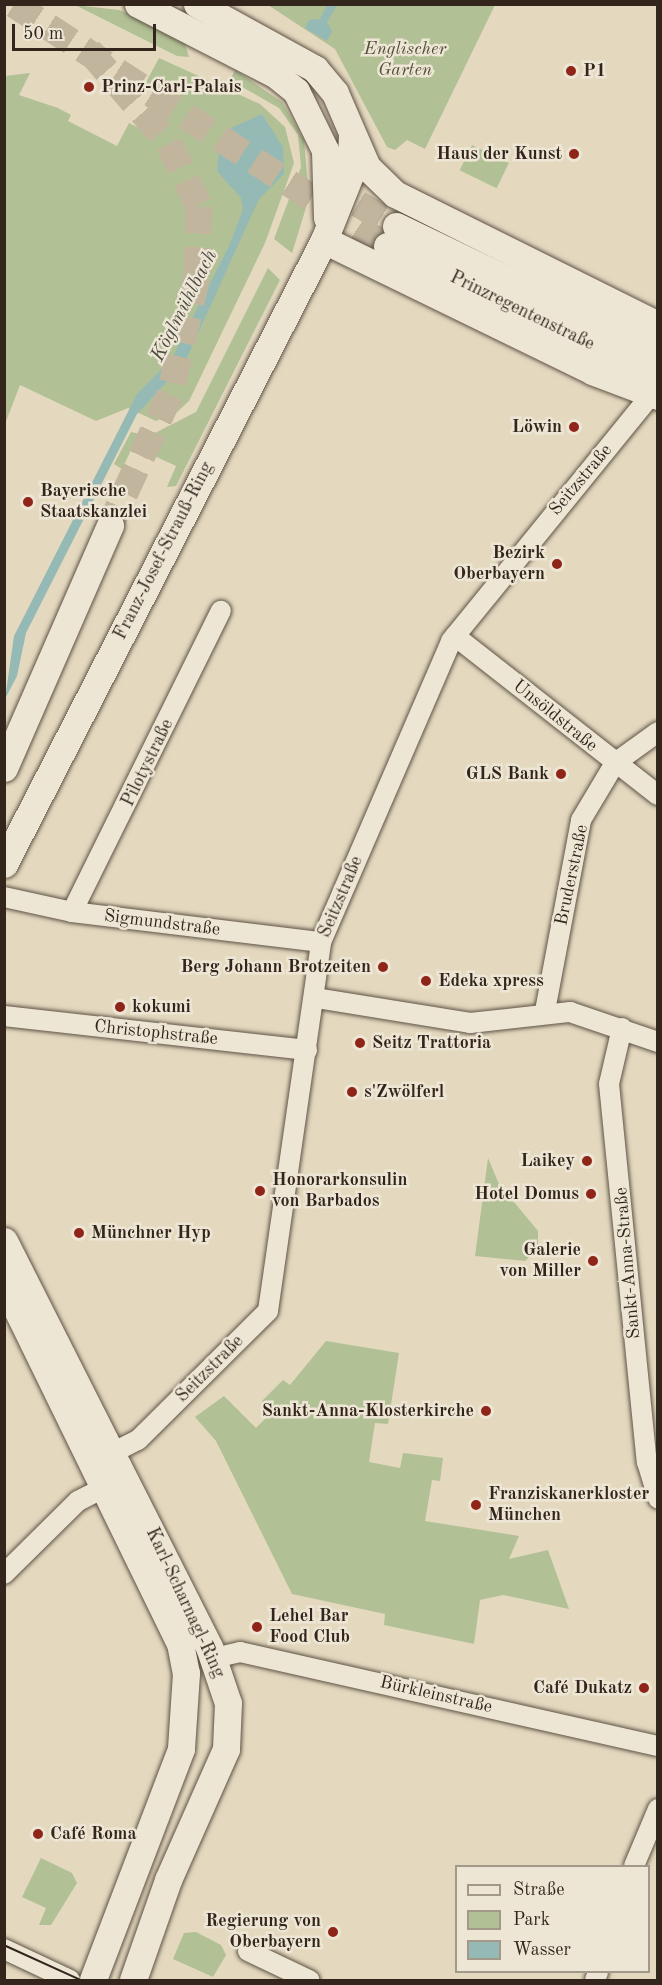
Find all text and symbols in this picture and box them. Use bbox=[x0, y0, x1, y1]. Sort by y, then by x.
scale bar bbox=[15, 12, 159, 50]
text: 50 m bbox=[23, 25, 63, 43]
park label: Englischer Garten bbox=[364, 39, 446, 82]
place label: P1 bbox=[583, 60, 606, 82]
marker: P1 bbox=[564, 64, 578, 78]
place label: Prinz-Carl-Palais bbox=[101, 76, 242, 98]
marker: Prinz-Carl-Palais bbox=[82, 80, 96, 94]
place label: Haus der Kunst bbox=[436, 143, 562, 165]
marker: Haus der Kunst bbox=[567, 147, 581, 161]
water label: Köglmühlbach bbox=[147, 246, 223, 366]
street label: Prinzregentenstraße bbox=[446, 267, 598, 355]
place label: Löwin bbox=[512, 416, 562, 438]
marker: Löwin bbox=[567, 420, 581, 434]
street label: Seitzstraße bbox=[545, 440, 617, 520]
street label: Franz-Josef-Strauß-Ring bbox=[110, 458, 218, 644]
place label: Bayerische Staatskanzlei bbox=[40, 481, 147, 524]
marker: Bayerische Staatskanzlei bbox=[21, 495, 35, 509]
place label: Bezirk Oberbayern bbox=[453, 543, 545, 586]
marker: Bezirk Oberbayern bbox=[550, 557, 564, 571]
street label: Unsöldstraße bbox=[508, 675, 602, 757]
street label: Pilotystraße bbox=[118, 716, 178, 810]
place label: GLS Bank bbox=[466, 763, 549, 785]
marker: GLS Bank bbox=[554, 767, 568, 781]
street label: Bruderstraße bbox=[551, 823, 593, 927]
street label: Seitzstraße bbox=[314, 853, 368, 941]
street label: Sigmundstraße bbox=[103, 905, 221, 941]
place label: Berg Johann Brotzeiten bbox=[180, 956, 371, 978]
marker: Berg Johann Brotzeiten bbox=[376, 960, 390, 974]
place label: Edeka xpress bbox=[438, 970, 544, 992]
marker: Edeka xpress bbox=[419, 974, 433, 988]
place label: kokumi bbox=[132, 996, 191, 1018]
marker: kokumi bbox=[113, 1000, 127, 1014]
street label: Christophstraße bbox=[93, 1016, 219, 1050]
place label: Seitz Trattoria bbox=[372, 1032, 491, 1054]
marker: Seitz Trattoria bbox=[353, 1036, 367, 1050]
place label: s'Zwölferl bbox=[364, 1081, 444, 1103]
marker: s'Zwölferl bbox=[345, 1085, 359, 1099]
place label: Laikey bbox=[520, 1150, 575, 1172]
marker: Laikey bbox=[580, 1154, 594, 1168]
place label: Honorarkonsulin von Barbados bbox=[272, 1170, 407, 1212]
place label: Hotel Domus bbox=[474, 1183, 579, 1205]
marker: Honorarkonsulin von Barbados bbox=[253, 1184, 267, 1198]
street label: Sankt-Anna-Straße bbox=[611, 1186, 645, 1340]
marker: Hotel Domus bbox=[584, 1187, 598, 1201]
place label: Münchner Hyp bbox=[91, 1222, 211, 1244]
marker: Münchner Hyp bbox=[72, 1226, 86, 1240]
place label: Galerie von Miller bbox=[500, 1240, 581, 1282]
marker: Galerie von Miller bbox=[586, 1254, 600, 1268]
street label: Seitzstraße bbox=[172, 1331, 248, 1407]
place label: Sankt-Anna-Klosterkirche bbox=[262, 1400, 474, 1422]
marker: Sankt-Anna-Klosterkirche bbox=[479, 1404, 493, 1418]
place label: Franziskanerkloster München bbox=[488, 1484, 649, 1526]
marker: Franziskanerkloster München bbox=[469, 1498, 483, 1512]
street label: Karl-Scharnagl-Ring bbox=[141, 1524, 229, 1682]
place label: Lehel Bar Food Club bbox=[269, 1606, 350, 1648]
marker: Lehel Bar Food Club bbox=[250, 1620, 264, 1634]
street label: Bürkleinstraße bbox=[378, 1672, 494, 1718]
place label: Café Dukatz bbox=[533, 1677, 632, 1699]
marker: Café Dukatz bbox=[637, 1681, 651, 1695]
place label: Café Roma bbox=[50, 1823, 137, 1845]
marker: Café Roma bbox=[31, 1827, 45, 1841]
legend bbox=[455, 1865, 650, 1973]
text: Straße bbox=[513, 1881, 564, 1899]
place label: Regierung von Oberbayern bbox=[205, 1911, 321, 1954]
text: Park bbox=[513, 1911, 550, 1929]
marker: Regierung von Oberbayern bbox=[326, 1925, 340, 1939]
text: Wasser bbox=[513, 1941, 571, 1959]

